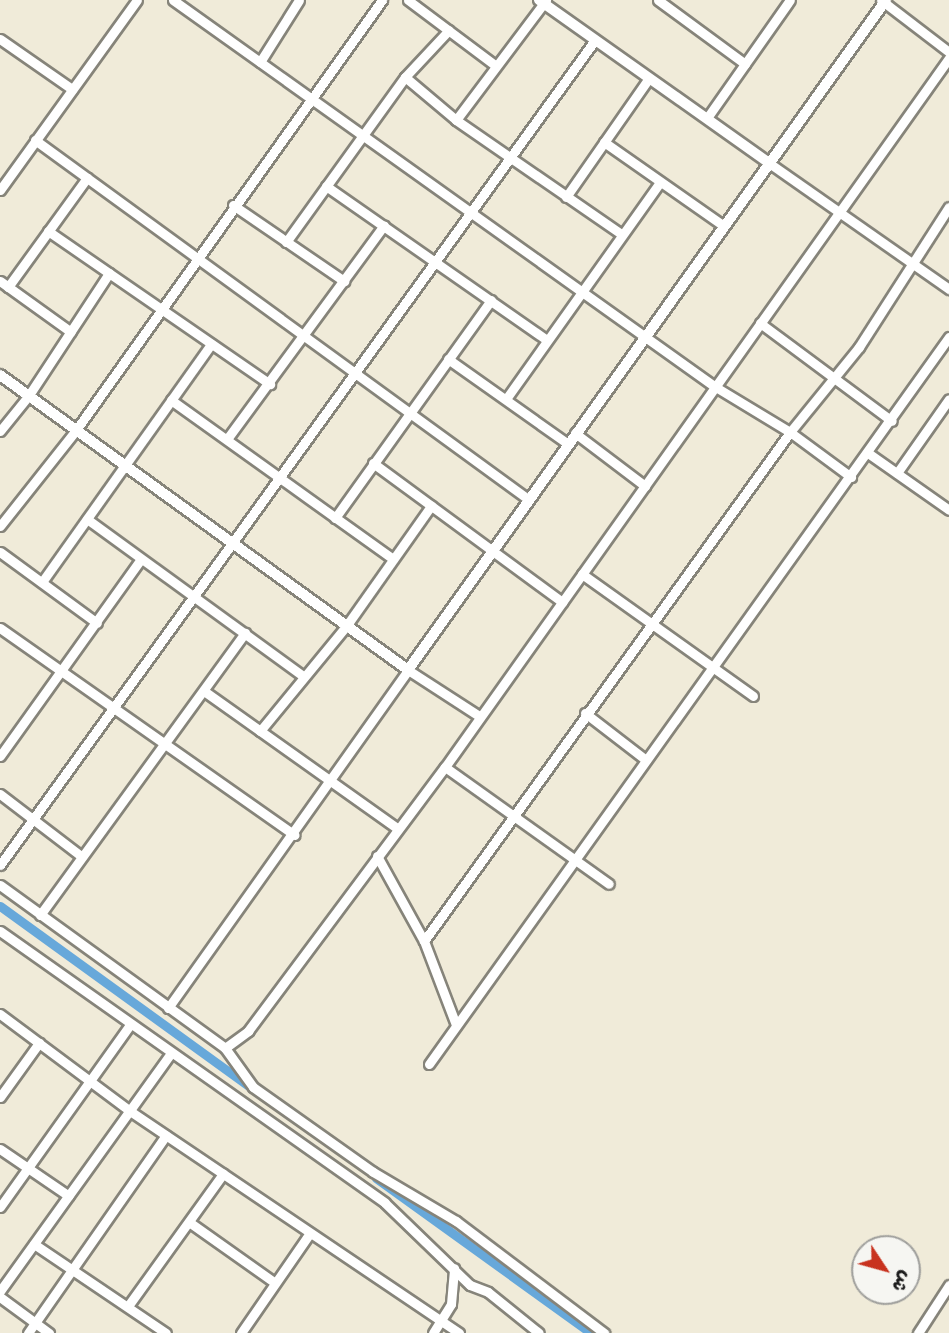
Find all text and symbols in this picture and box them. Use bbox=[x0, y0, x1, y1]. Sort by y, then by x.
north arrow bbox=[851, 1235, 921, 1305]
text: ش bbox=[886, 1266, 917, 1297]

